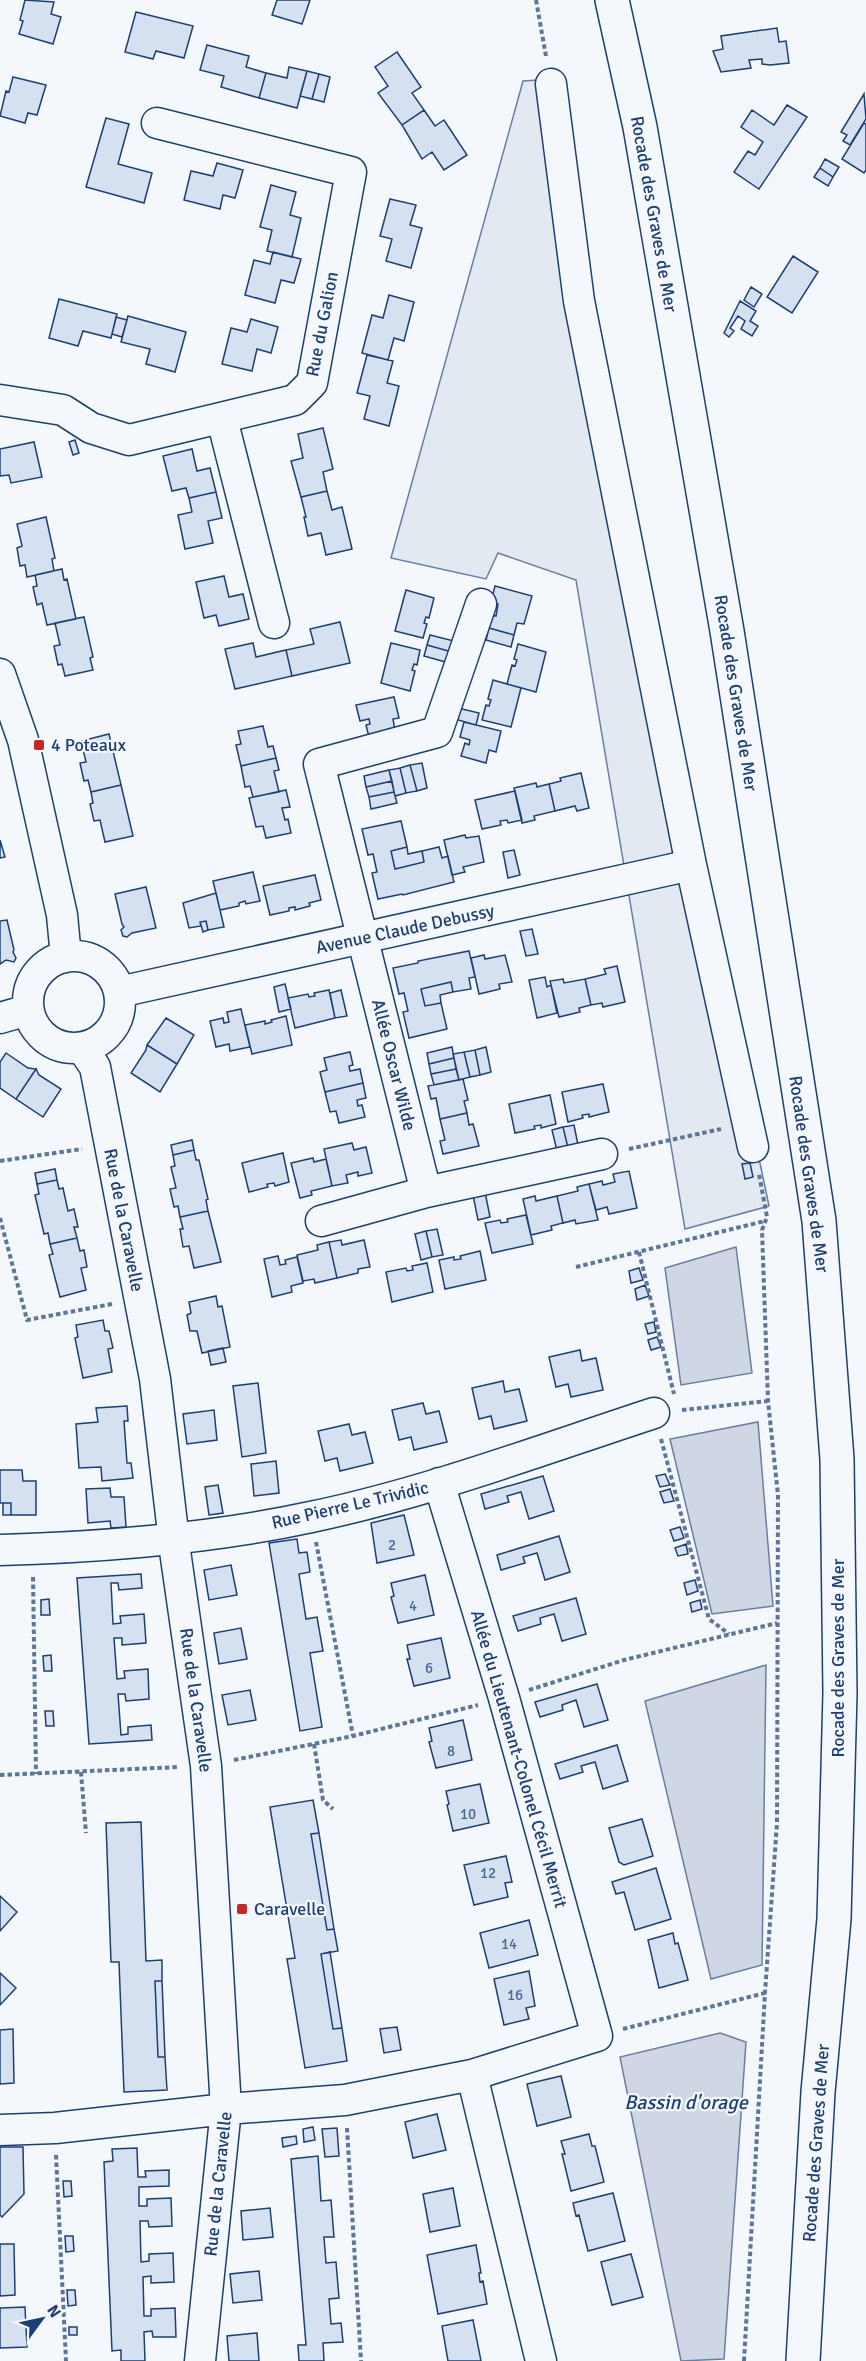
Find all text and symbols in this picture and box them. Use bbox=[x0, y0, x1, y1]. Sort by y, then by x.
street label: Rocade des Graves de Mer bbox=[626, 114, 682, 314]
street label: Rue du Galion bbox=[301, 270, 343, 378]
street label: Rocade des Graves de Mer bbox=[710, 593, 762, 793]
place label: 4 Poteaux bbox=[51, 734, 127, 756]
marker: 4 Poteaux bbox=[32, 738, 46, 752]
street label: Avenue Claude Debussy bbox=[314, 899, 497, 959]
street label: Allée Oscar Wilde bbox=[367, 997, 421, 1133]
street label: Rocade des Graves de Mer bbox=[784, 1074, 834, 1274]
street label: Rue de la Caravelle bbox=[99, 1146, 149, 1294]
street label: Rue Pierre Le Trividic bbox=[269, 1476, 431, 1534]
house number: 2 bbox=[388, 1536, 396, 1554]
street label: Rocade des Graves de Mer bbox=[827, 1558, 849, 1757]
house number: 4 bbox=[409, 1597, 417, 1615]
street label: Allée du Lieutenant-Colonel Cécil Merrit bbox=[466, 1607, 572, 1911]
street label: Rue de la Caravelle bbox=[175, 1626, 217, 1774]
house number: 6 bbox=[425, 1659, 433, 1677]
house number: 8 bbox=[447, 1742, 455, 1760]
house number: 10 bbox=[460, 1805, 476, 1823]
house number: 12 bbox=[480, 1864, 496, 1882]
place label: Caravelle bbox=[254, 1898, 325, 1920]
marker: Caravelle bbox=[235, 1902, 249, 1916]
house number: 14 bbox=[501, 1935, 517, 1953]
house number: 16 bbox=[507, 1986, 523, 2004]
street label: Rocade des Graves de Mer bbox=[798, 2043, 834, 2243]
water label: Bassin d'orage bbox=[624, 2090, 749, 2115]
street label: Rue de la Caravelle bbox=[199, 2111, 237, 2257]
north arrow bbox=[12, 2289, 72, 2349]
text: N bbox=[42, 2301, 65, 2321]

